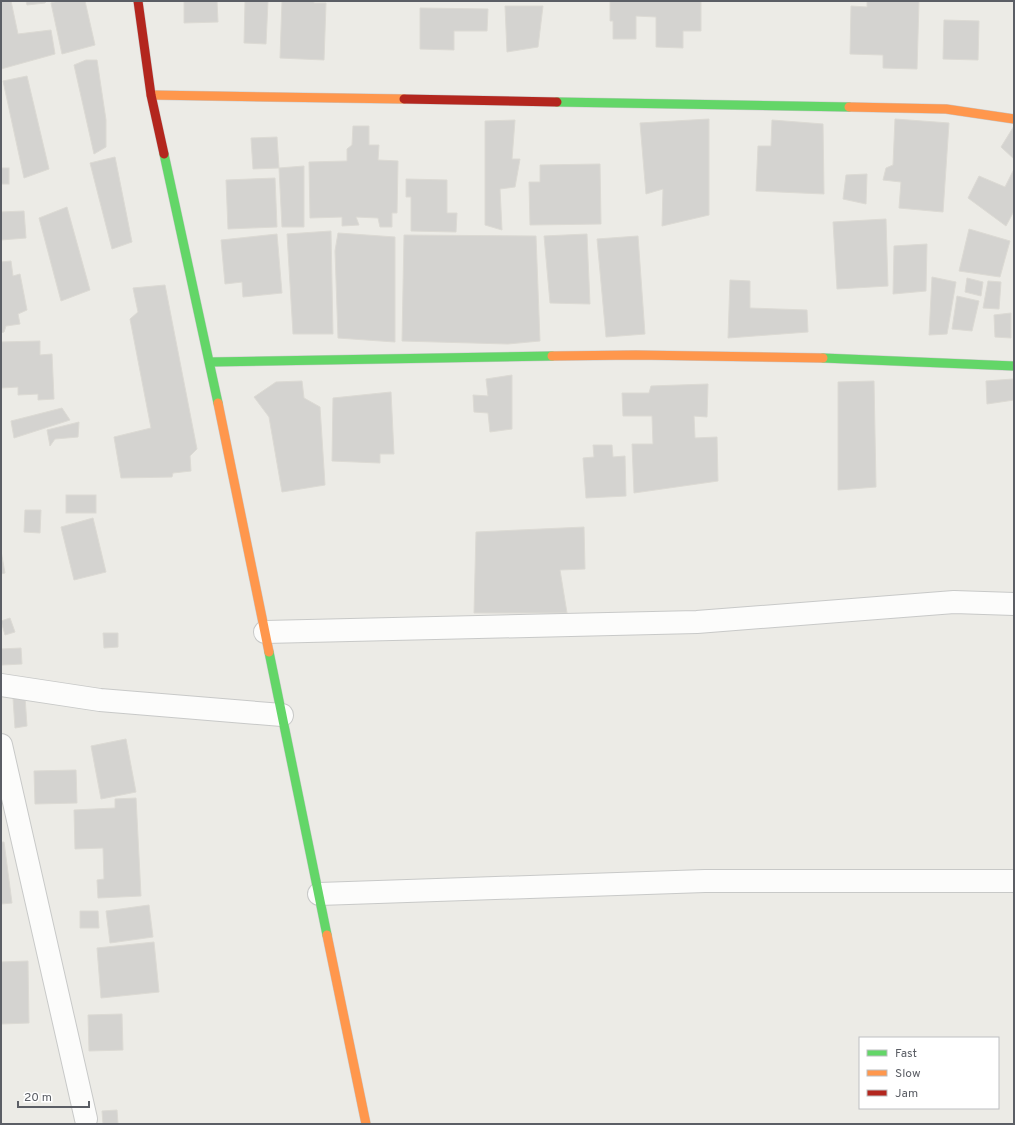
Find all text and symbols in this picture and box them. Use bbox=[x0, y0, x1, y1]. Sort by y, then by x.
legend bbox=[859, 1037, 999, 1109]
text: Fast bbox=[895, 1046, 917, 1062]
text: Slow bbox=[895, 1066, 921, 1082]
scale bar bbox=[18, 1083, 89, 1109]
text: Jam bbox=[895, 1086, 918, 1102]
text: 20 m bbox=[24, 1090, 52, 1106]

